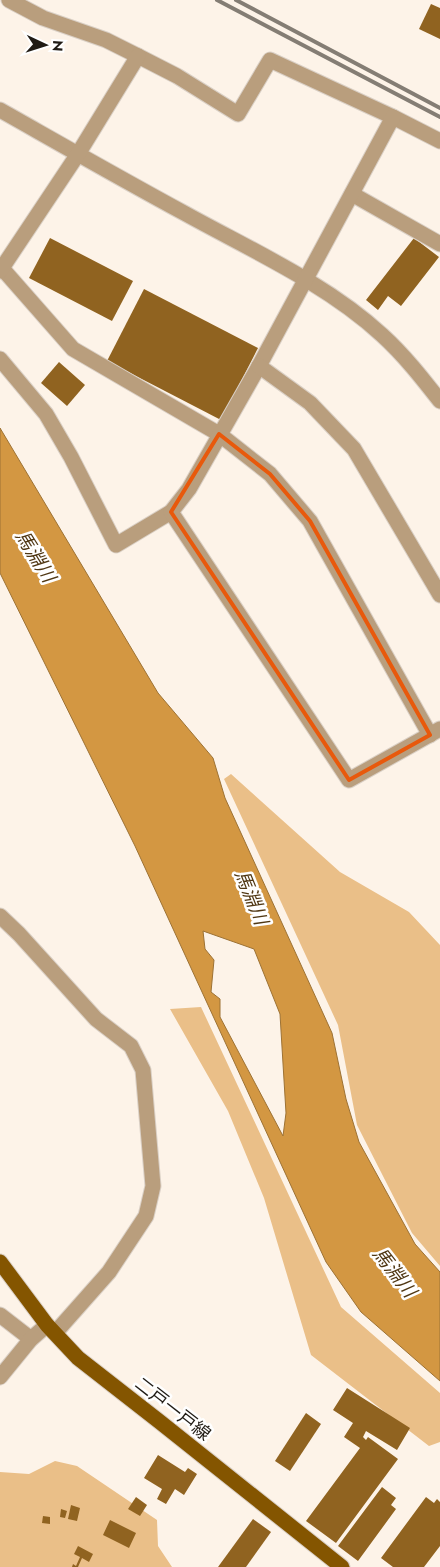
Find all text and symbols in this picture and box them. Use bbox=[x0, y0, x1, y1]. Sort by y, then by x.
north arrow bbox=[20, 20, 70, 70]
text: N bbox=[48, 40, 68, 52]
water label: 馬淵川 bbox=[9, 525, 63, 589]
water label: 馬淵川 bbox=[228, 866, 275, 931]
water label: 馬淵川 bbox=[366, 1242, 424, 1305]
street label: 二戸一戸線 bbox=[130, 1371, 216, 1447]

